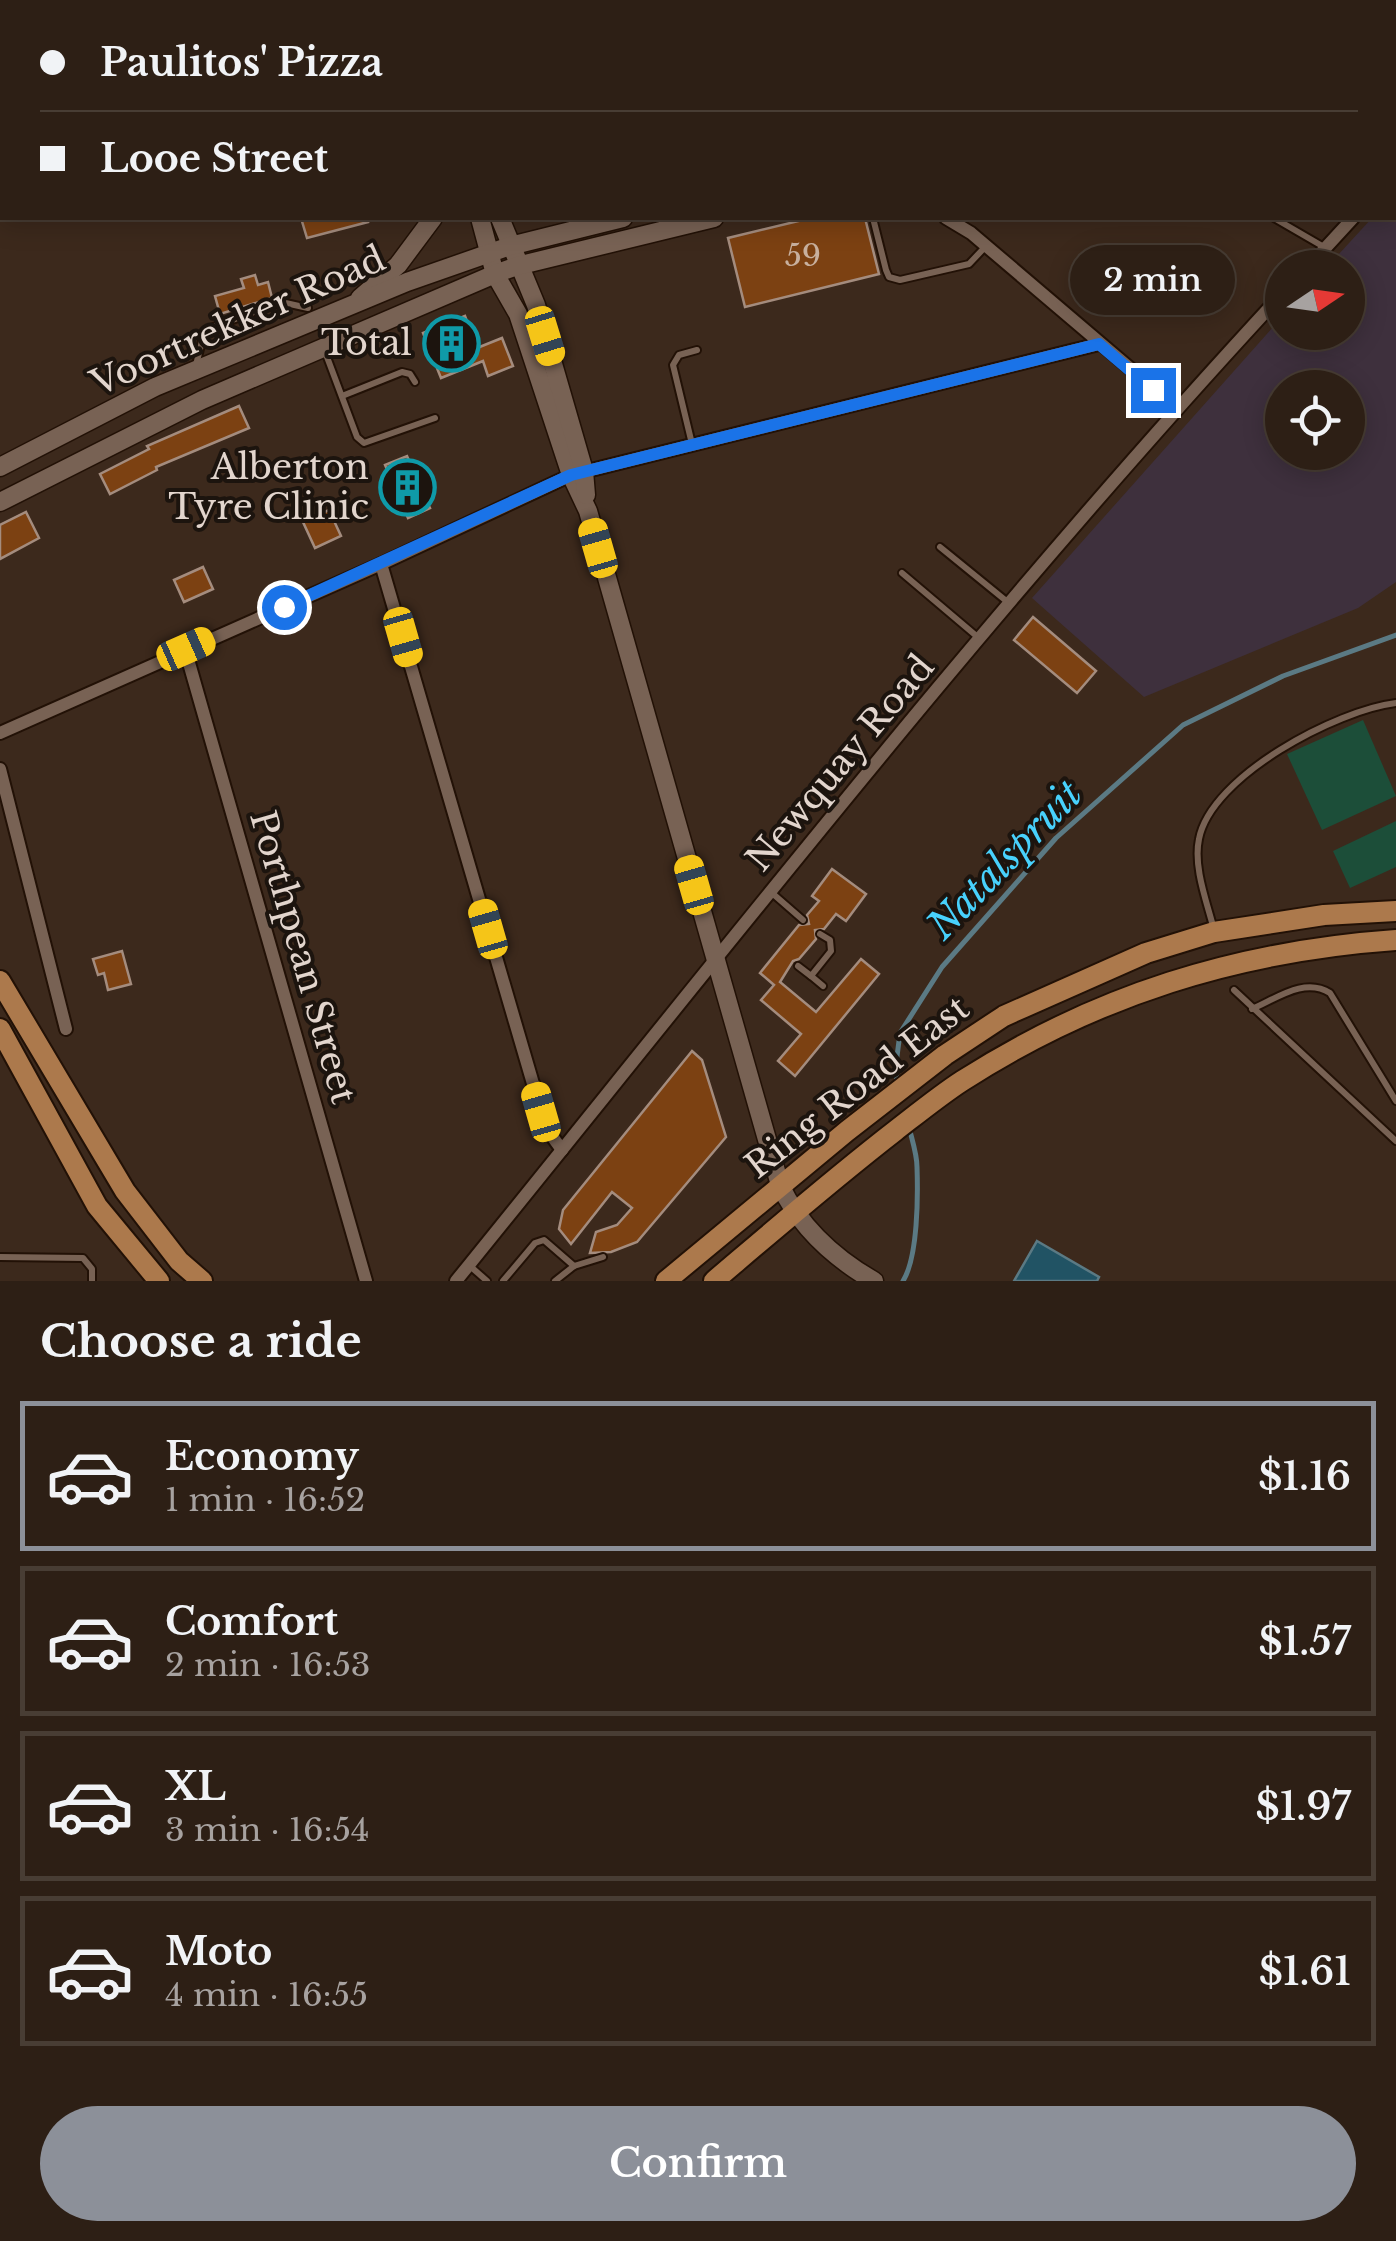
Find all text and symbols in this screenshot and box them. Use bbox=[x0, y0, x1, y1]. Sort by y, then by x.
text: Paulitos' Pizza bbox=[100, 39, 383, 86]
text: Looe Street bbox=[100, 135, 328, 182]
street label: Voortrekker Road bbox=[83, 236, 392, 405]
house number: 59 bbox=[785, 237, 821, 274]
callout: 2 min bbox=[1070, 245, 1236, 315]
north arrow bbox=[1265, 250, 1365, 350]
map controls bbox=[1265, 250, 1365, 470]
text: 2 min bbox=[1103, 260, 1202, 300]
car bbox=[522, 303, 568, 369]
building icon: Total bbox=[421, 313, 481, 373]
place label: Total bbox=[321, 321, 412, 364]
route end bbox=[1131, 368, 1176, 413]
button: locate bbox=[1265, 370, 1365, 470]
place label: Alberton Tyre Clinic bbox=[168, 445, 369, 528]
building icon: Alberton Tyre Clinic bbox=[378, 457, 438, 517]
car bbox=[575, 515, 621, 581]
route start bbox=[262, 585, 307, 630]
car bbox=[380, 604, 426, 670]
car bbox=[152, 623, 220, 675]
street label: Newquay Road bbox=[737, 646, 943, 879]
water label: Natalspruit bbox=[917, 770, 1092, 949]
street label: Porthpean Street bbox=[241, 806, 366, 1108]
car bbox=[671, 852, 717, 918]
car bbox=[465, 896, 511, 962]
street label: Ring Road East bbox=[737, 986, 977, 1187]
car bbox=[518, 1079, 564, 1145]
text: Choose a ride bbox=[40, 1313, 362, 1369]
icon: car bbox=[45, 1431, 135, 1521]
text: Economy bbox=[165, 1433, 359, 1480]
text: $1.16 bbox=[1258, 1453, 1351, 1500]
text: 1 min · 16:52 bbox=[165, 1480, 365, 1520]
icon: car bbox=[45, 1596, 135, 1686]
text: Comfort bbox=[165, 1598, 338, 1645]
text: $1.57 bbox=[1258, 1618, 1351, 1665]
text: 2 min · 16:53 bbox=[165, 1645, 371, 1685]
icon: car bbox=[45, 1761, 135, 1851]
text: XL bbox=[165, 1763, 226, 1810]
text: $1.97 bbox=[1255, 1783, 1351, 1830]
text: 3 min · 16:54 bbox=[165, 1810, 370, 1850]
icon: car bbox=[45, 1926, 135, 2016]
text: Moto bbox=[165, 1928, 272, 1975]
text: $1.61 bbox=[1259, 1948, 1351, 1995]
text: 4 min · 16:55 bbox=[165, 1975, 368, 2015]
button: Confirm bbox=[40, 2106, 1356, 2221]

